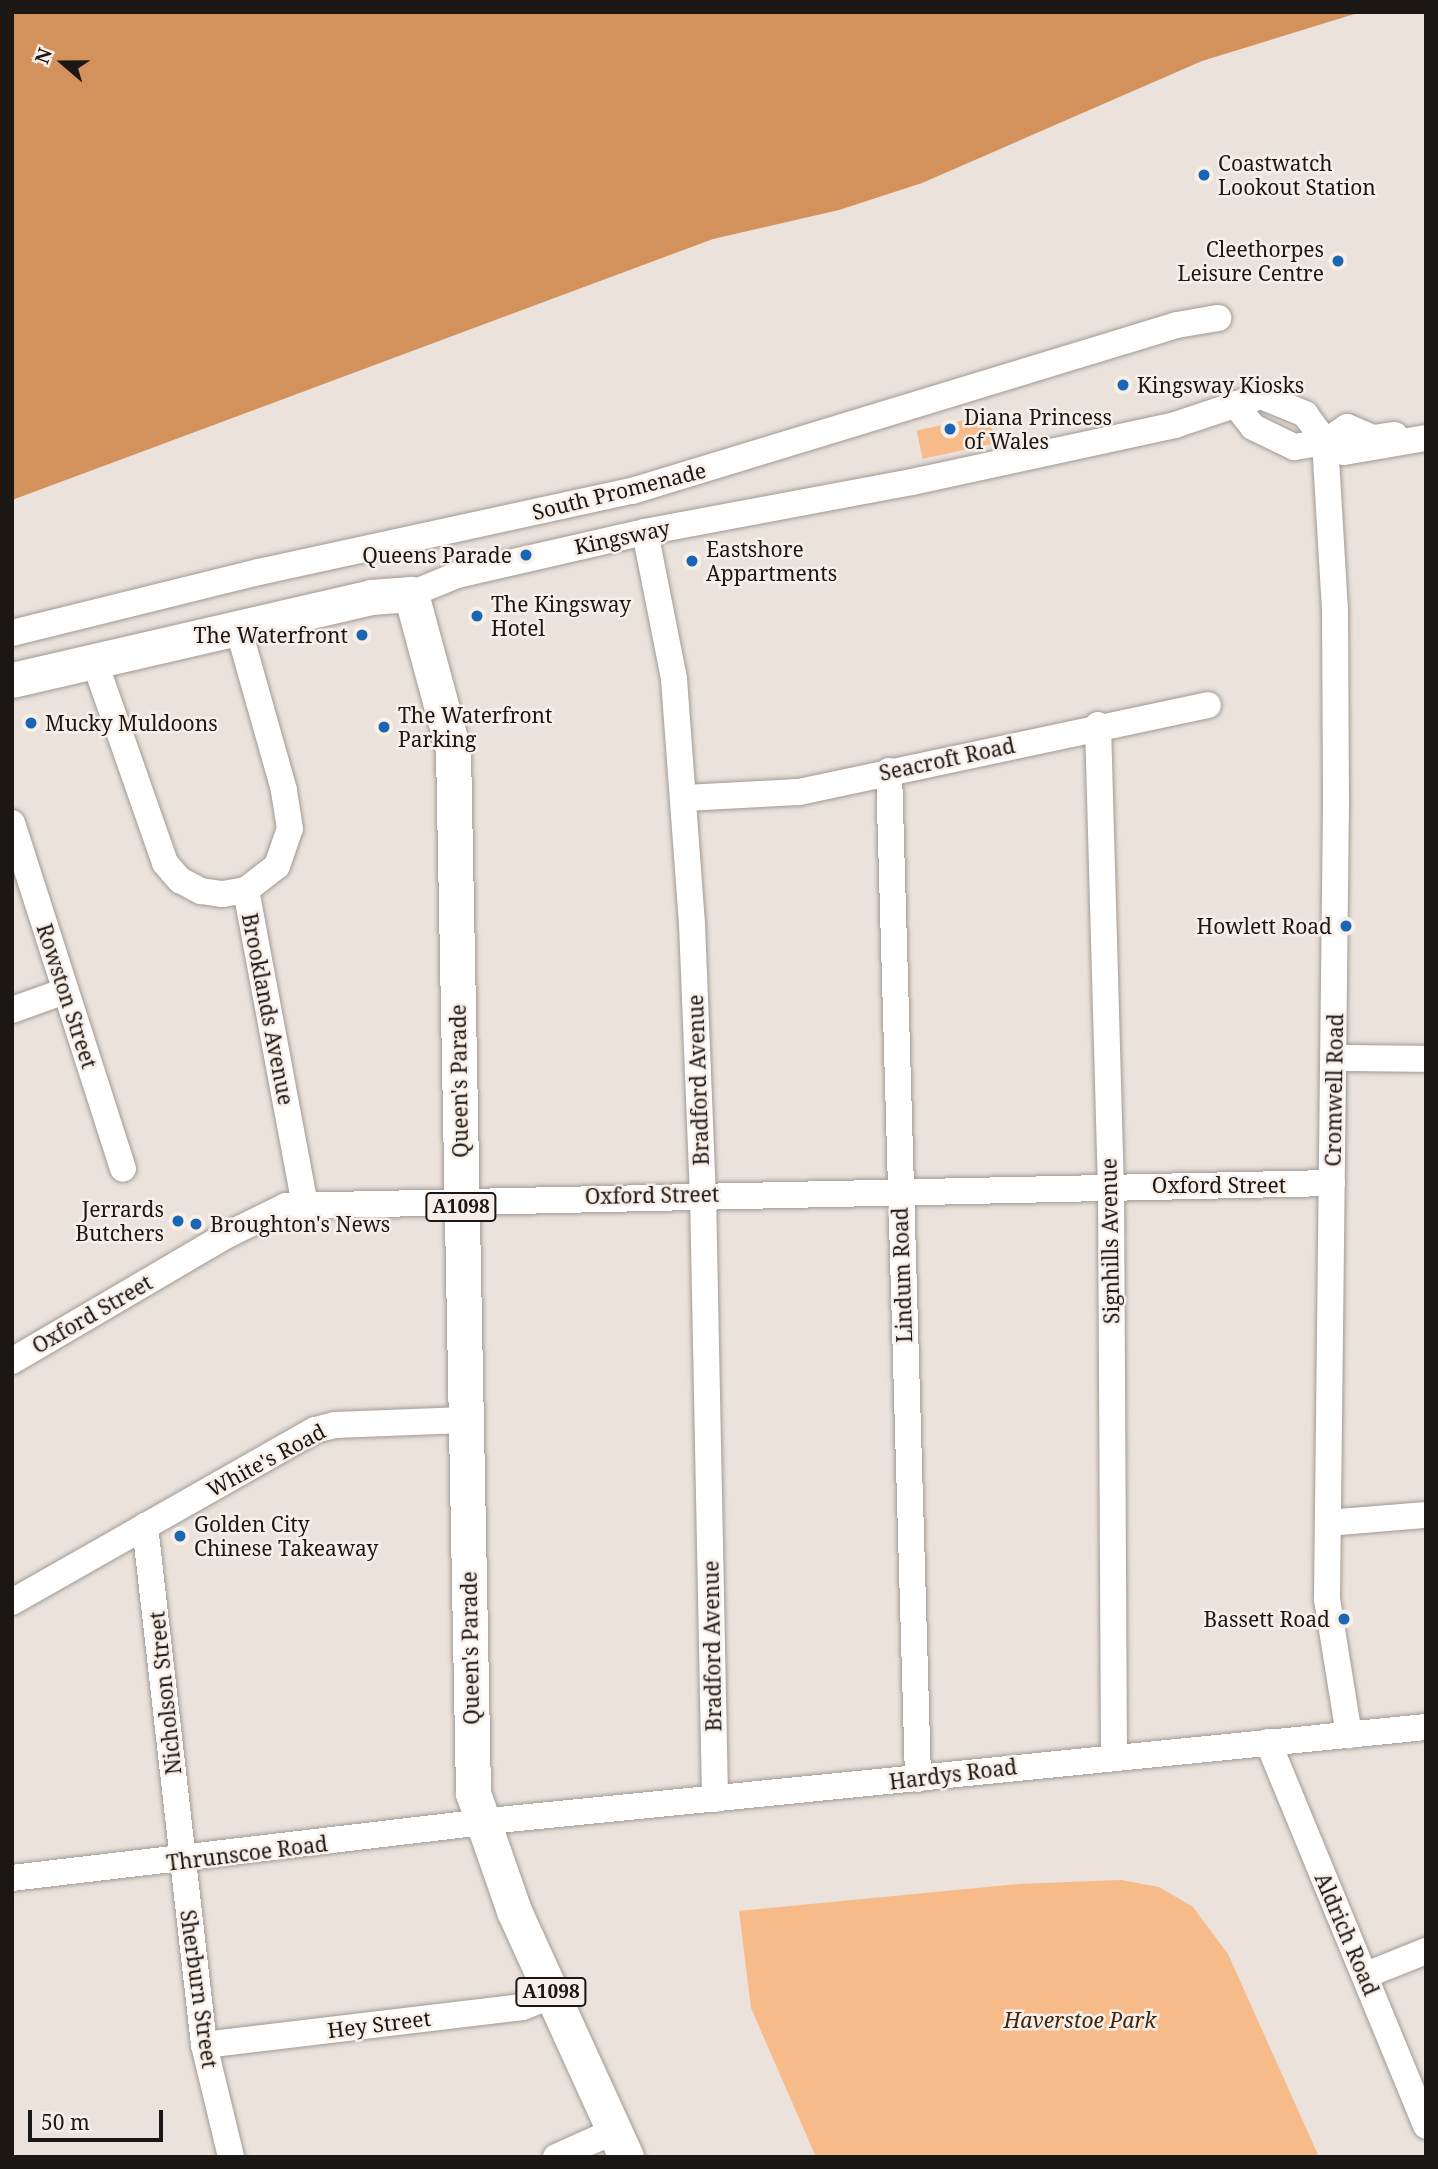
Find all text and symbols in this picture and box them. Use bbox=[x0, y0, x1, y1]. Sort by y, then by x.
north arrow bbox=[28, 28, 98, 98]
text: N bbox=[28, 44, 58, 67]
place label: Coastwatch Lookout Station bbox=[1218, 150, 1376, 200]
marker: Coastwatch Lookout Station bbox=[1196, 167, 1212, 183]
place label: Cleethorpes Leisure Centre bbox=[1177, 236, 1324, 286]
marker: Cleethorpes Leisure Centre bbox=[1330, 253, 1346, 269]
place label: Kingsway Kiosks bbox=[1137, 372, 1304, 398]
marker: Kingsway Kiosks bbox=[1115, 377, 1131, 393]
place label: Diana Princess of Wales bbox=[964, 404, 1112, 454]
marker: Diana Princess of Wales bbox=[942, 421, 958, 437]
street label: South Promenade bbox=[529, 457, 709, 525]
street label: Kingsway bbox=[572, 515, 672, 559]
place label: Eastshore Appartments bbox=[706, 536, 837, 586]
place label: Queens Parade bbox=[362, 542, 512, 568]
marker: Queens Parade bbox=[518, 547, 534, 563]
marker: Eastshore Appartments bbox=[684, 553, 700, 569]
place label: The Kingsway Hotel bbox=[491, 591, 631, 641]
marker: The Kingsway Hotel bbox=[469, 608, 485, 624]
place label: The Waterfront bbox=[194, 622, 348, 648]
marker: The Waterfront bbox=[354, 627, 370, 643]
place label: The Waterfront Parking bbox=[398, 702, 552, 752]
place label: Mucky Muldoons bbox=[45, 710, 218, 736]
marker: Mucky Muldoons bbox=[23, 715, 39, 731]
marker: The Waterfront Parking bbox=[376, 719, 392, 735]
street label: Seacroft Road bbox=[877, 732, 1017, 786]
street label: Brooklands Avenue bbox=[237, 911, 299, 1107]
place label: Howlett Road bbox=[1197, 913, 1332, 939]
marker: Howlett Road bbox=[1338, 918, 1354, 934]
street label: Rowston Street bbox=[32, 921, 102, 1071]
street label: Bradford Avenue bbox=[682, 994, 714, 1166]
street label: Queen's Parade bbox=[445, 1004, 473, 1158]
street label: Cromwell Road bbox=[1320, 1013, 1348, 1167]
street label: Signhills Avenue bbox=[1096, 1158, 1124, 1324]
street label: Oxford Street bbox=[1152, 1172, 1286, 1198]
street label: Oxford Street bbox=[585, 1181, 719, 1209]
road number: A1098 bbox=[424, 1191, 498, 1222]
place label: Jerrards Butchers bbox=[75, 1196, 164, 1246]
street label: Lindum Road bbox=[887, 1207, 917, 1343]
place label: Broughton's News bbox=[210, 1211, 390, 1237]
marker: Jerrards Butchers bbox=[170, 1213, 186, 1229]
marker: Broughton's News bbox=[188, 1216, 204, 1232]
street label: Oxford Street bbox=[28, 1269, 156, 1359]
street label: White's Road bbox=[202, 1418, 330, 1502]
place label: Golden City Chinese Takeaway bbox=[194, 1511, 378, 1561]
marker: Golden City Chinese Takeaway bbox=[172, 1528, 188, 1544]
street label: Bradford Avenue bbox=[698, 1560, 726, 1732]
street label: Queen's Parade bbox=[456, 1571, 484, 1725]
place label: Bassett Road bbox=[1203, 1606, 1330, 1632]
street label: Nicholson Street bbox=[144, 1610, 186, 1776]
marker: Bassett Road bbox=[1336, 1611, 1352, 1627]
street label: Hardys Road bbox=[888, 1754, 1018, 1794]
street label: Thrunscoe Road bbox=[165, 1831, 329, 1875]
street label: Aldrich Road bbox=[1310, 1869, 1384, 1999]
street label: Sherburn Street bbox=[175, 1908, 223, 2070]
road number: A1098 bbox=[514, 1976, 588, 2008]
street label: Hey Street bbox=[326, 2005, 432, 2043]
park label: Haverstoe Park bbox=[1004, 2007, 1156, 2033]
scale bar bbox=[32, 2096, 166, 2140]
text: 50 m bbox=[41, 2108, 90, 2136]

